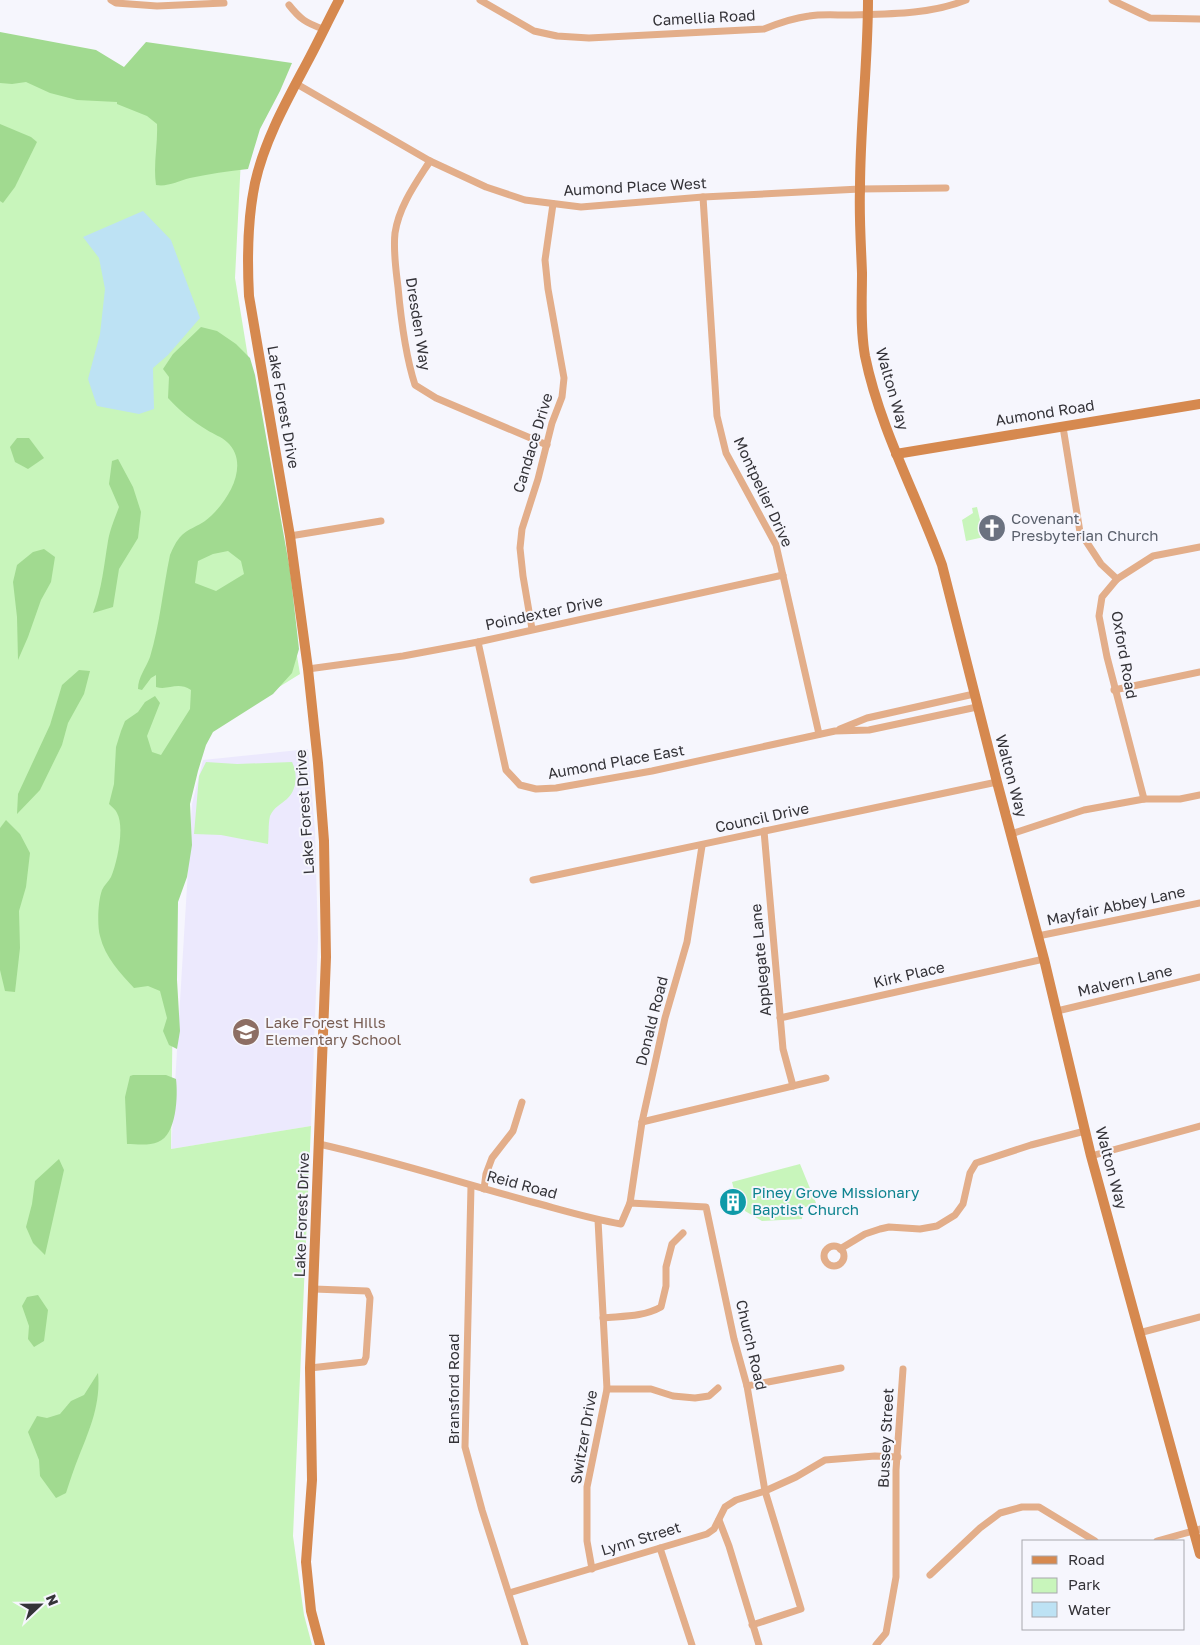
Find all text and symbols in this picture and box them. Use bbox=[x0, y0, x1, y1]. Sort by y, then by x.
street label: Camellia Road bbox=[652, 5, 756, 29]
street label: Aumond Place West bbox=[563, 173, 707, 199]
street label: Dresden Way bbox=[403, 276, 435, 372]
street label: Lake Forest Drive bbox=[264, 344, 304, 470]
street label: Walton Way bbox=[873, 345, 914, 433]
street label: Candace Drive bbox=[508, 390, 556, 495]
street label: Aumond Road bbox=[994, 395, 1096, 429]
street label: Montpelier Drive bbox=[731, 434, 797, 550]
place label: Covenant Presbyterian Church bbox=[1011, 509, 1159, 544]
church icon: Covenant Presbyterian Church bbox=[977, 513, 1007, 543]
street label: Poindexter Drive bbox=[483, 591, 604, 633]
street label: Oxford Road bbox=[1108, 609, 1142, 700]
street label: Walton Way bbox=[992, 732, 1032, 820]
street label: Aumond Place East bbox=[546, 740, 686, 782]
street label: Lake Forest Drive bbox=[291, 749, 317, 875]
street label: Council Drive bbox=[713, 798, 811, 836]
street label: Mayfair Abbey Lane bbox=[1045, 881, 1187, 929]
street label: Applegate Lane bbox=[746, 903, 774, 1017]
street label: Kirk Place bbox=[871, 957, 946, 991]
street label: Malvern Lane bbox=[1076, 960, 1174, 1000]
street label: Donald Road bbox=[631, 974, 671, 1067]
place label: Lake Forest Hills Elementary School bbox=[265, 1013, 401, 1048]
school or university icon: Lake Forest Hills Elementary School bbox=[231, 1017, 261, 1047]
street label: Walton Way bbox=[1092, 1124, 1132, 1212]
street label: Lake Forest Drive bbox=[290, 1152, 312, 1278]
street label: Reid Road bbox=[485, 1166, 560, 1202]
place label: Piney Grove Missionary Baptist Church bbox=[752, 1183, 920, 1218]
building icon: Piney Grove Missionary Baptist Church bbox=[718, 1187, 748, 1217]
street label: Church Road bbox=[733, 1298, 771, 1392]
street label: Bransford Road bbox=[444, 1333, 462, 1445]
street label: Switzer Drive bbox=[566, 1388, 600, 1485]
street label: Bussey Street bbox=[873, 1388, 897, 1488]
street label: Lynn Street bbox=[599, 1517, 683, 1559]
legend bbox=[1022, 1540, 1185, 1630]
text: Road bbox=[1068, 1550, 1105, 1568]
text: Park bbox=[1068, 1575, 1101, 1593]
north arrow bbox=[15, 1580, 65, 1630]
text: N bbox=[43, 1592, 62, 1608]
text: Water bbox=[1068, 1600, 1111, 1618]

